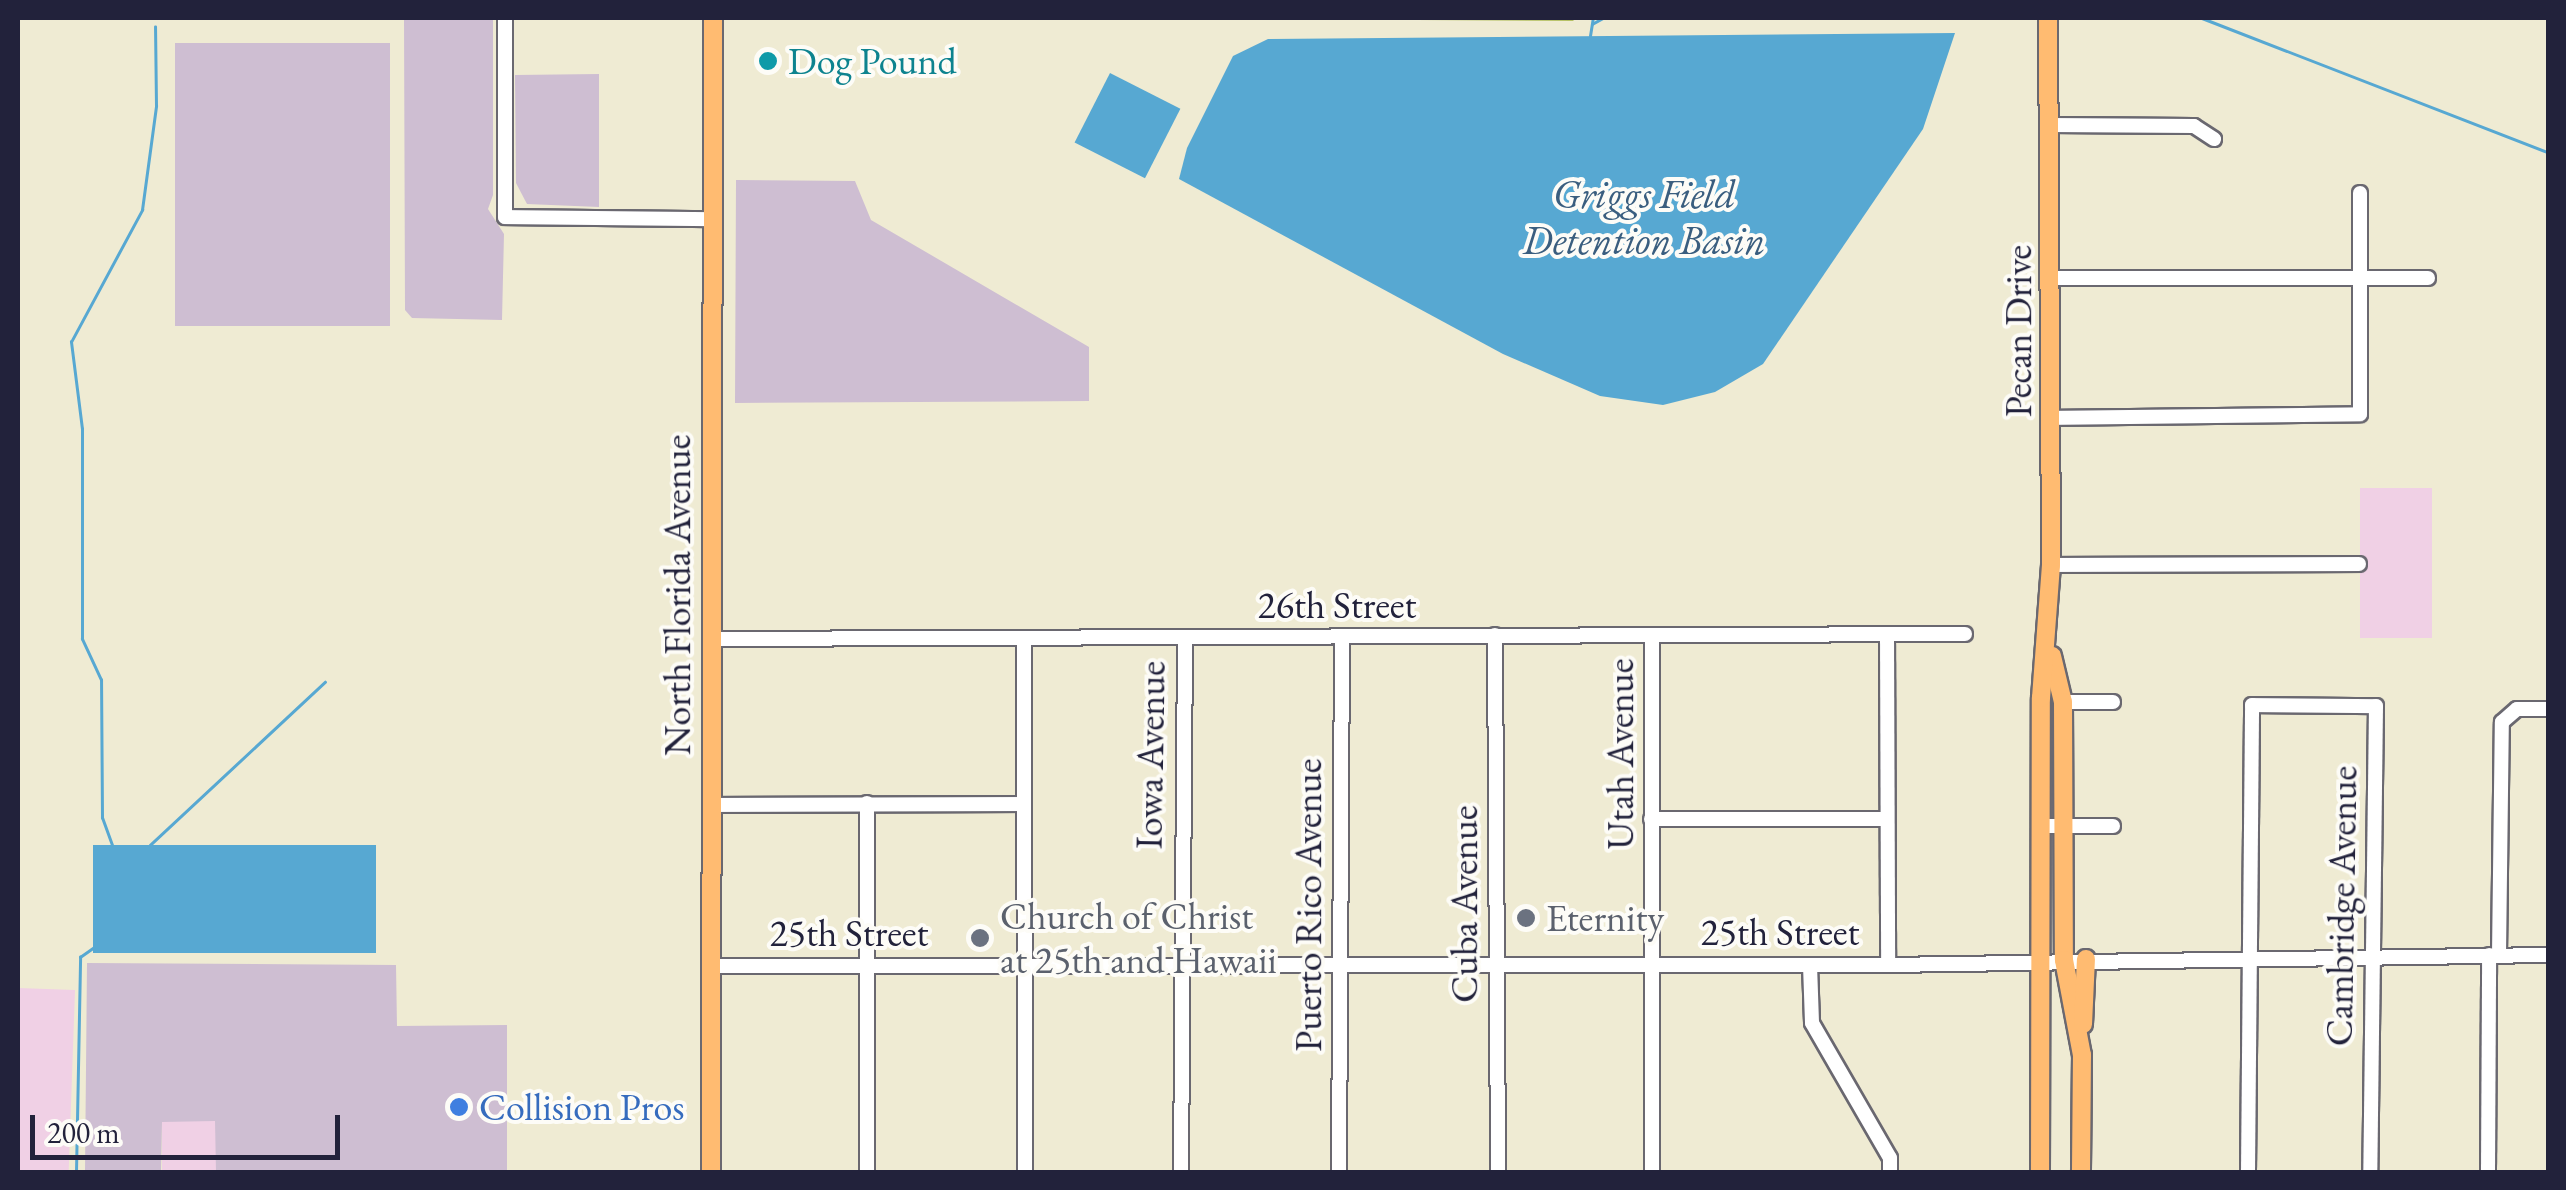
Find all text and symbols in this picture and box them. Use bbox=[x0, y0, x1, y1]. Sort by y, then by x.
place label: Dog Pound bbox=[788, 38, 957, 84]
marker: Dog Pound bbox=[757, 50, 779, 72]
water label: Griggs Field Detention Basin bbox=[1523, 170, 1765, 264]
street label: Pecan Drive bbox=[1995, 245, 2041, 417]
street label: North Florida Avenue bbox=[654, 434, 700, 756]
street label: 26th Street bbox=[1257, 582, 1417, 628]
street label: Utah Avenue bbox=[1597, 658, 1643, 850]
street label: Iowa Avenue bbox=[1126, 660, 1174, 850]
street label: Puerto Rico Avenue bbox=[1285, 758, 1331, 1052]
street label: Cambridge Avenue bbox=[2316, 765, 2366, 1047]
street label: Cuba Avenue bbox=[1441, 805, 1487, 1003]
place label: Church of Christ at 25th and Hawaii bbox=[1000, 893, 1277, 982]
place label: Eternity bbox=[1546, 895, 1664, 941]
marker: Eternity bbox=[1515, 907, 1537, 929]
street label: 25th Street bbox=[1700, 909, 1860, 955]
street label: 25th Street bbox=[769, 910, 929, 956]
marker: Church of Christ at 25th and Hawaii bbox=[969, 927, 991, 949]
place label: Collision Pros bbox=[479, 1084, 685, 1130]
scale bar bbox=[35, 1095, 345, 1157]
marker: Collision Pros bbox=[448, 1096, 470, 1118]
text: 200 m bbox=[47, 1113, 120, 1152]

